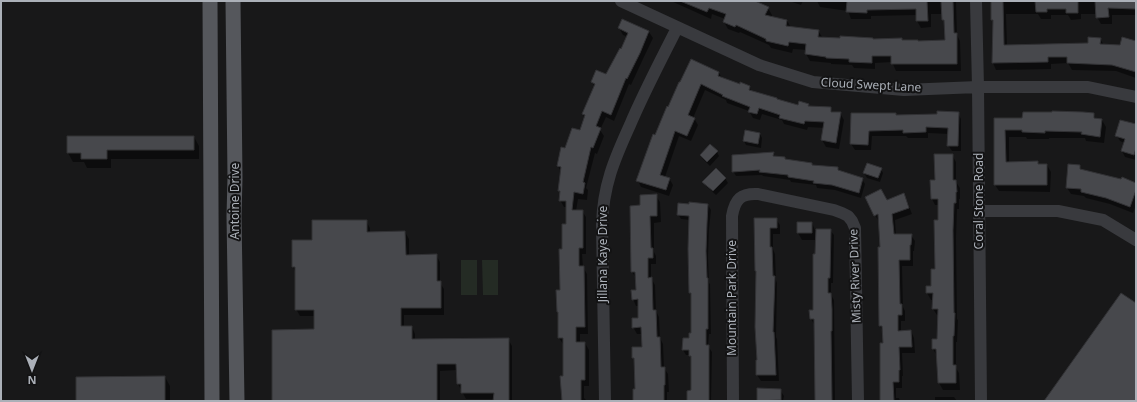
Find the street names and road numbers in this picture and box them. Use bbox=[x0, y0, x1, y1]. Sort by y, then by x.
street label: Cloud Swept Lane bbox=[820, 73, 922, 96]
street label: Coral Stone Road bbox=[970, 153, 987, 249]
street label: Antoine Drive bbox=[226, 162, 243, 239]
street label: Jillana Kaye Drive bbox=[594, 206, 611, 303]
street label: Misty River Drive bbox=[844, 228, 865, 324]
street label: Mountain Park Drive bbox=[723, 240, 740, 356]

